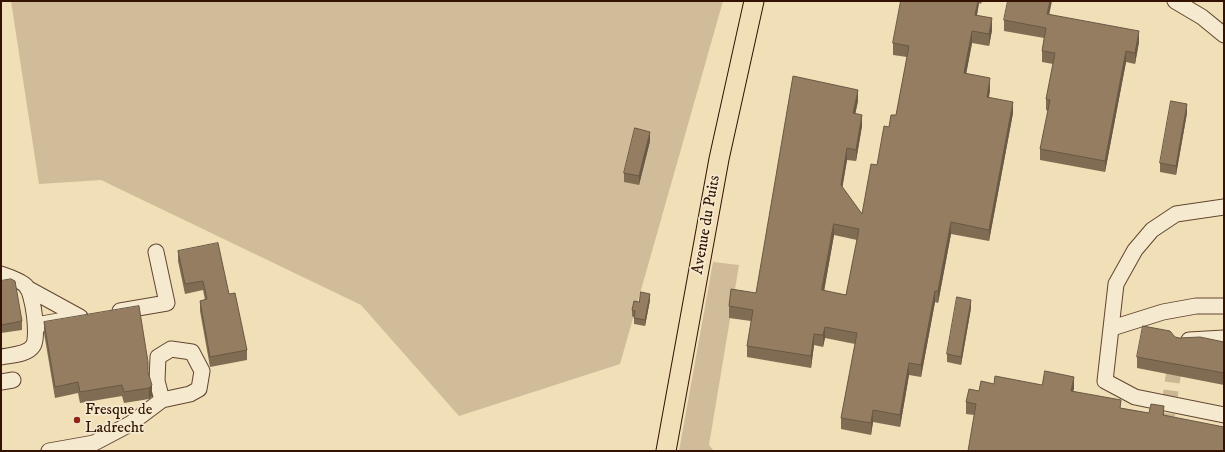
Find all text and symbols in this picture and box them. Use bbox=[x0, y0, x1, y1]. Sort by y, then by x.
street label: Avenue du Puits bbox=[689, 174, 725, 276]
place label: Fresque de Ladrecht bbox=[85, 401, 152, 439]
marker: Fresque de Ladrecht bbox=[72, 415, 82, 425]

